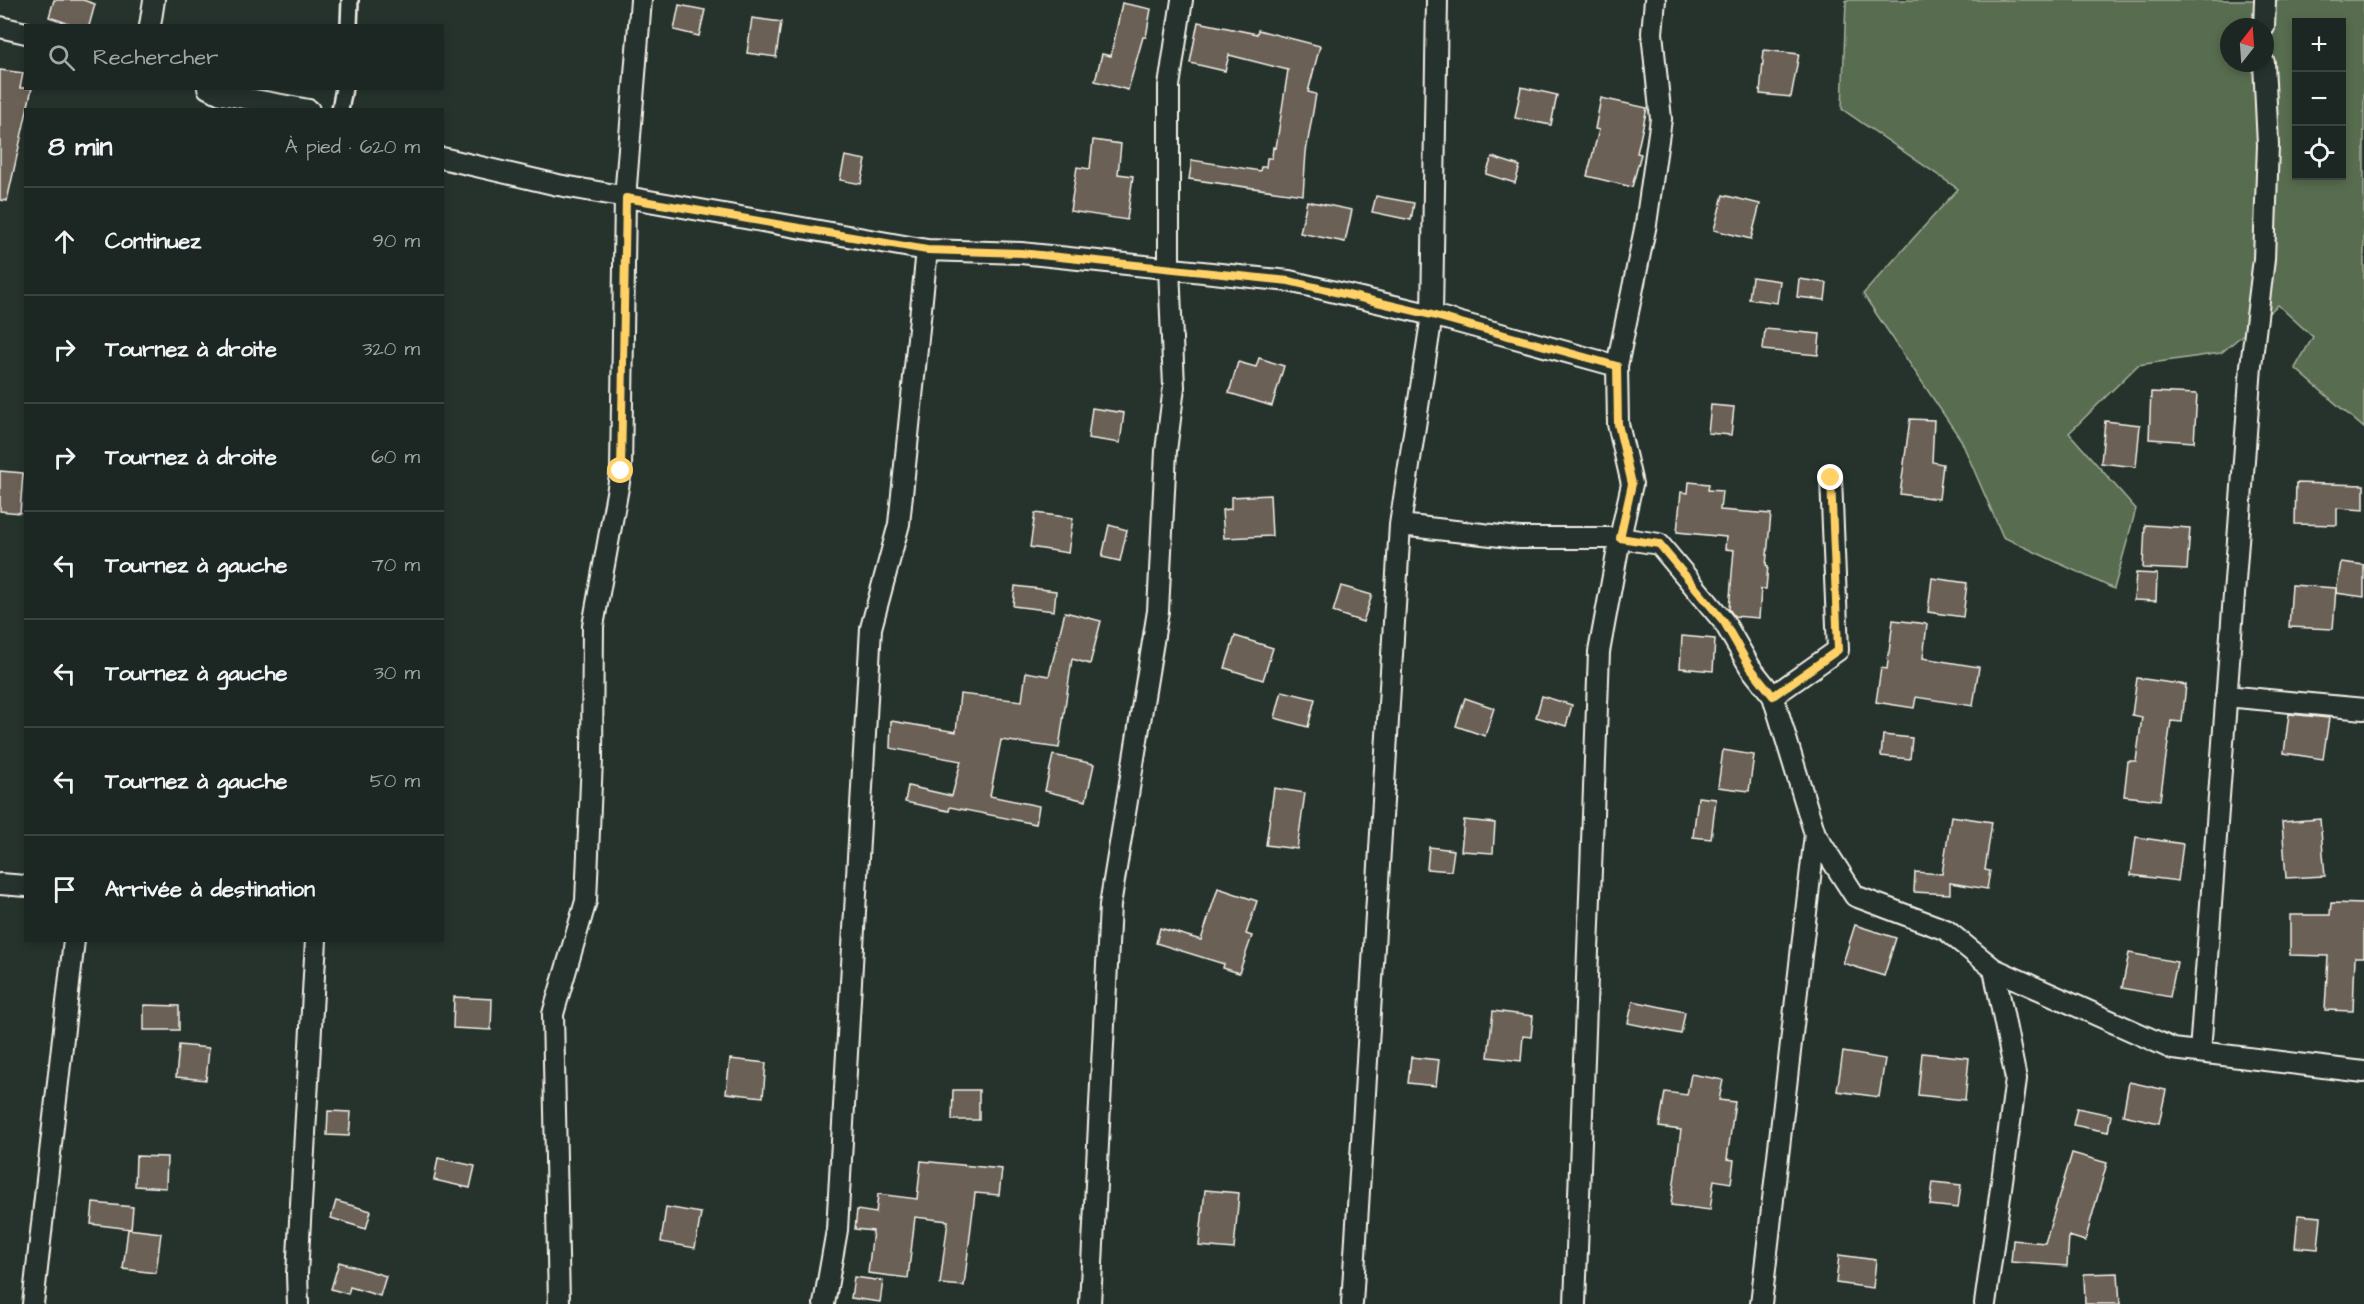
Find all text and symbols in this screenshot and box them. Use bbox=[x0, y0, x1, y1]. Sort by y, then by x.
north arrow bbox=[2220, 18, 2274, 72]
map controls bbox=[2292, 18, 2346, 180]
button: + bbox=[2292, 18, 2346, 72]
search box bbox=[24, 24, 444, 90]
icon: search bbox=[45, 41, 78, 74]
text: Rechercher bbox=[93, 42, 218, 73]
button: − bbox=[2292, 72, 2346, 126]
button: locate bbox=[2292, 126, 2346, 180]
text: 8 min bbox=[48, 129, 112, 165]
text: À pied · 620 m bbox=[285, 133, 420, 161]
icon: ahead bbox=[48, 225, 81, 258]
text: Continuez bbox=[105, 226, 201, 257]
text: 90 m bbox=[372, 227, 420, 255]
icon: right bbox=[48, 333, 81, 366]
text: Tournez à droite bbox=[105, 334, 277, 365]
text: 320 m bbox=[362, 335, 420, 363]
icon: right bbox=[48, 441, 81, 474]
text: Tournez à droite bbox=[105, 442, 277, 473]
text: 60 m bbox=[371, 443, 420, 471]
route start bbox=[607, 457, 633, 483]
route end bbox=[1817, 464, 1843, 490]
icon: left bbox=[48, 549, 81, 582]
text: Tournez à gauche bbox=[105, 550, 287, 581]
text: 70 m bbox=[372, 551, 420, 579]
icon: left bbox=[48, 657, 81, 690]
text: Tournez à gauche bbox=[105, 658, 287, 689]
text: 30 m bbox=[374, 659, 420, 687]
icon: left bbox=[48, 765, 81, 798]
text: Tournez à gauche bbox=[105, 766, 287, 797]
text: 50 m bbox=[370, 767, 420, 795]
icon: arrive bbox=[48, 873, 81, 906]
text: Arrivée à destination bbox=[105, 874, 315, 905]

